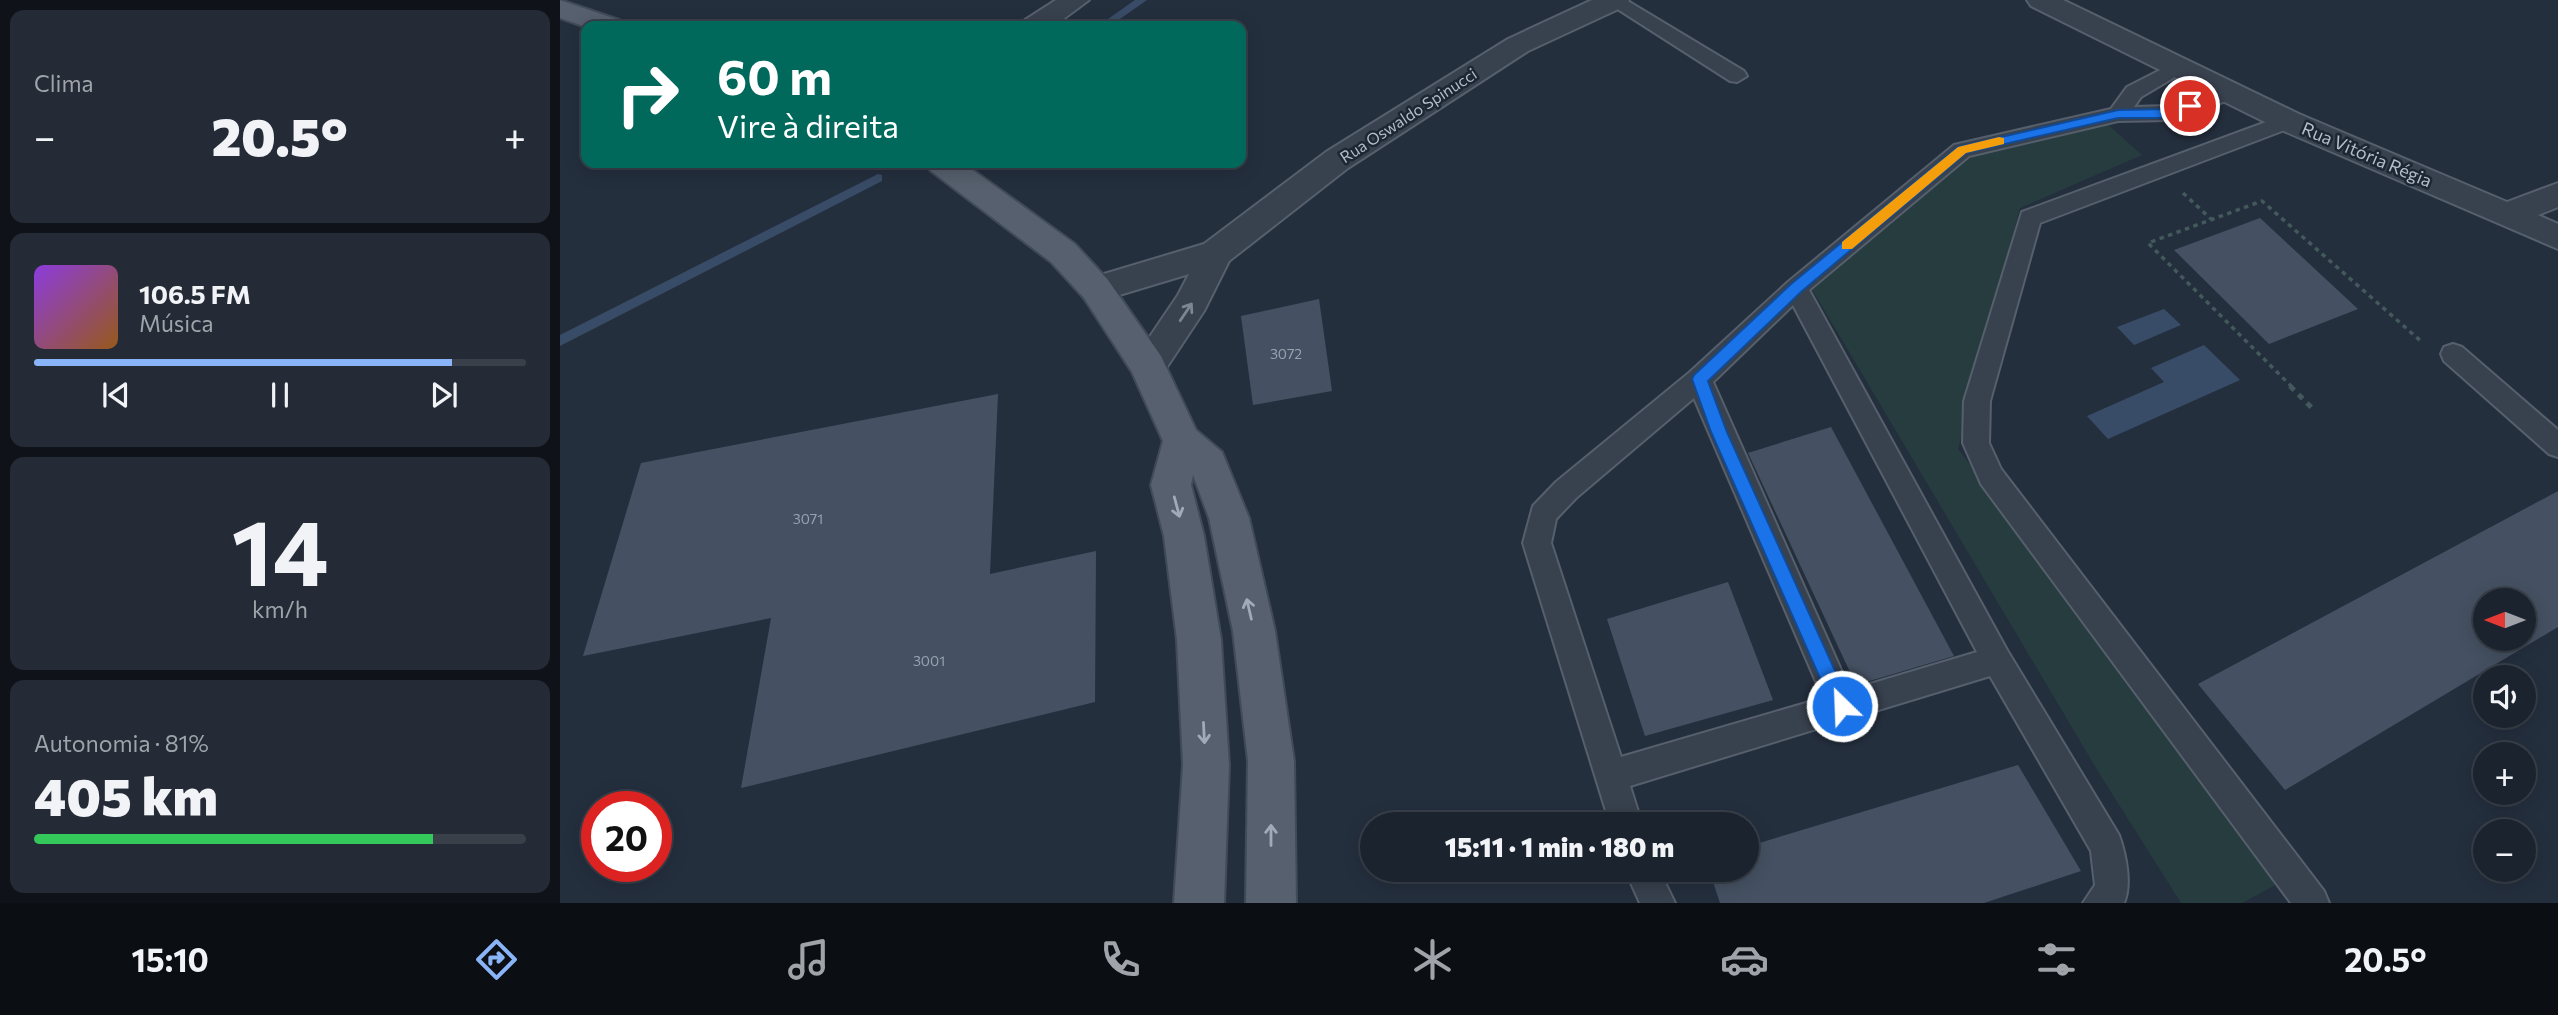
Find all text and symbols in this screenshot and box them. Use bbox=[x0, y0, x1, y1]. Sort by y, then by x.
text: 60 m bbox=[717, 45, 832, 105]
icon: right bbox=[602, 49, 693, 140]
street label: Rua Oswaldo Spinucci bbox=[1336, 64, 1480, 166]
text: Clima bbox=[34, 69, 94, 97]
pin bbox=[2160, 76, 2220, 136]
icon: arrive bbox=[2171, 87, 2209, 125]
text: 20.5° bbox=[211, 103, 348, 167]
text: Vire à direita bbox=[717, 105, 899, 145]
text: − bbox=[34, 112, 56, 159]
text: + bbox=[504, 112, 526, 159]
street label: Rua Vitória Régia bbox=[2299, 117, 2435, 191]
text: 106.5 FM bbox=[139, 278, 251, 309]
one-way arrow bbox=[1178, 303, 1193, 322]
text: Música bbox=[139, 309, 214, 337]
house number: 3072 bbox=[1270, 345, 1302, 362]
icon: previous bbox=[97, 376, 135, 414]
icon: pause bbox=[261, 376, 299, 414]
icon: next bbox=[425, 376, 463, 414]
text: 14 bbox=[231, 493, 329, 605]
one-way arrow bbox=[1171, 495, 1184, 518]
house number: 3071 bbox=[793, 510, 823, 527]
north arrow bbox=[2473, 588, 2536, 651]
map controls bbox=[2473, 588, 2536, 882]
text: km/h bbox=[252, 595, 308, 623]
one-way arrow bbox=[1242, 598, 1255, 621]
house number: 3001 bbox=[913, 652, 945, 669]
button: sound bbox=[2473, 665, 2536, 728]
position arrow bbox=[1805, 669, 1879, 743]
one-way arrow bbox=[1198, 721, 1211, 743]
text: Autonomia · 81% bbox=[34, 729, 209, 757]
button: + bbox=[2473, 742, 2536, 805]
text: 405 km bbox=[34, 763, 218, 827]
speed limit sign: 20 bbox=[581, 791, 672, 882]
button: − bbox=[2473, 819, 2536, 882]
one-way arrow bbox=[1264, 824, 1278, 847]
text: 15:11 · 1 min · 180 m bbox=[1445, 831, 1674, 862]
icon: directions bbox=[472, 935, 521, 984]
icon: music bbox=[784, 935, 833, 984]
icon: phone bbox=[1096, 935, 1145, 984]
icon: climate bbox=[1408, 935, 1457, 984]
icon: car bbox=[1720, 935, 1769, 984]
icon: filters bbox=[2032, 935, 2081, 984]
text: 15:10 bbox=[132, 939, 209, 979]
text: 20.5° bbox=[2344, 939, 2426, 979]

